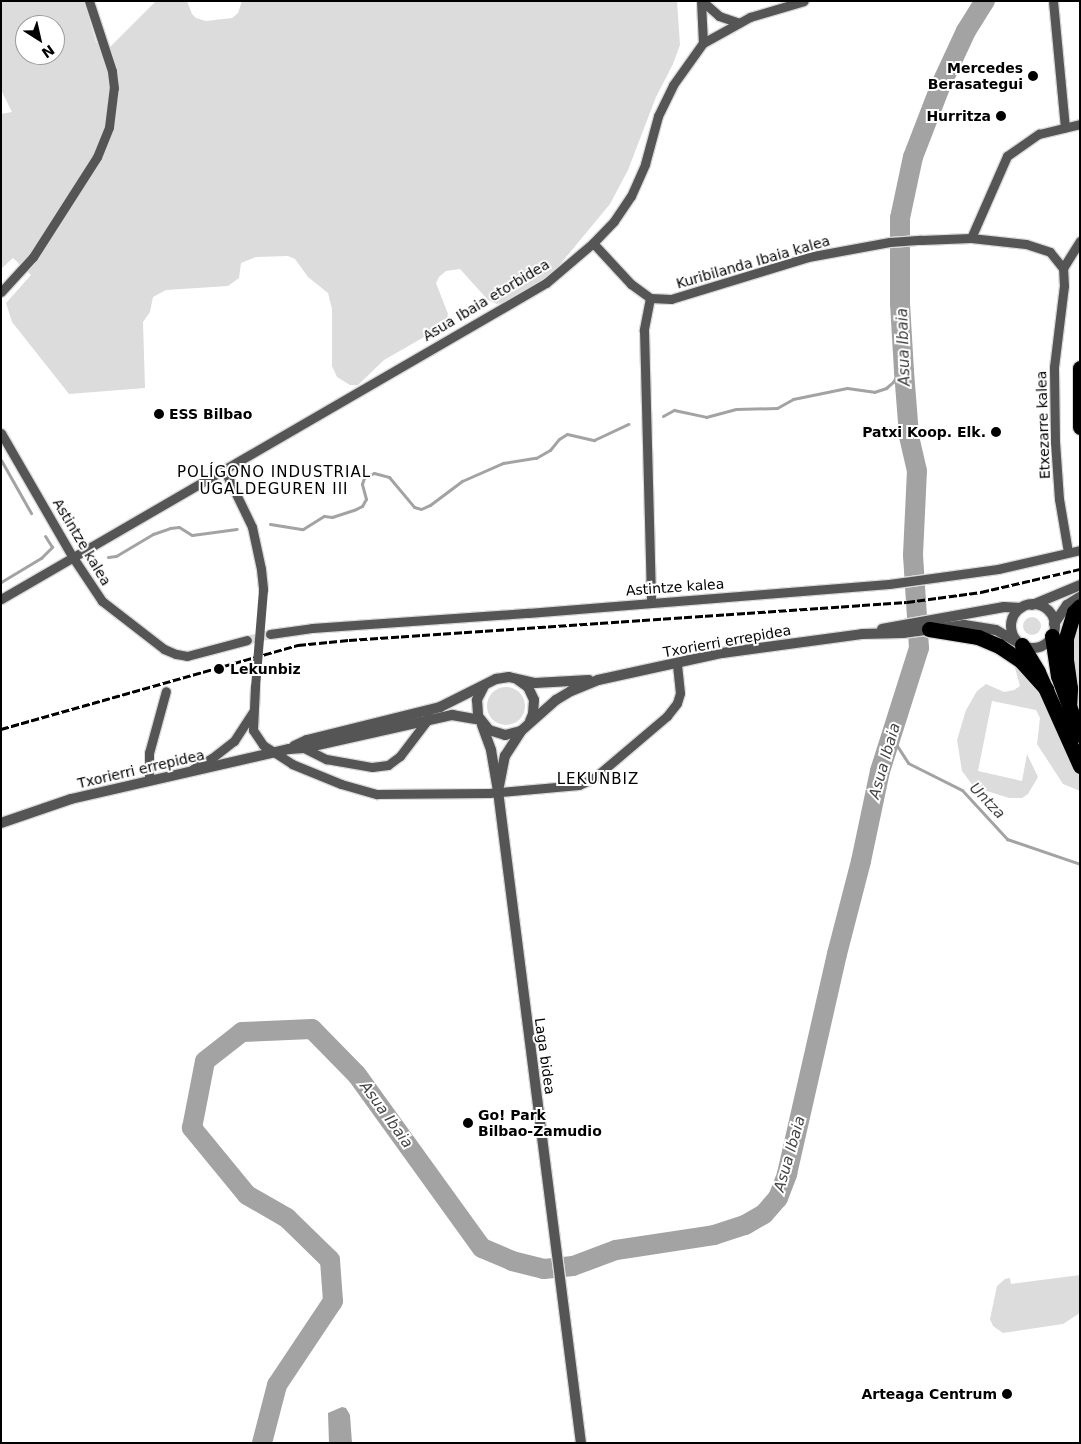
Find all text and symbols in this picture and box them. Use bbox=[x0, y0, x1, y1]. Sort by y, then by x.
north arrow bbox=[15, 15, 65, 65]
text: N bbox=[39, 42, 57, 61]
place label: Mercedes Berasategui bbox=[928, 60, 1023, 92]
marker: Mercedes Berasategui bbox=[1027, 70, 1039, 82]
place label: Hurritza bbox=[926, 108, 991, 124]
marker: Hurritza bbox=[995, 110, 1007, 122]
street label: Kuribilanda Ibaia kalea bbox=[674, 232, 832, 292]
street label: Asua Ibaia etorbidea bbox=[420, 256, 552, 344]
water label: Asua Ibaia bbox=[894, 308, 914, 386]
street label: Etxezarre kalea bbox=[1033, 371, 1053, 479]
place label: ESS Bilbao bbox=[169, 406, 252, 422]
marker: ESS Bilbao bbox=[153, 408, 165, 420]
place label: Patxi Koop. Elk. bbox=[862, 424, 986, 440]
marker: Patxi Koop. Elk. bbox=[990, 426, 1002, 438]
district label: POLÍGONO INDUSTRIAL UGALDEGUREN III bbox=[175, 463, 373, 498]
street label: Astintze kalea bbox=[49, 495, 115, 589]
street label: Astintze kalea bbox=[625, 575, 725, 599]
street label: Txorierri errepidea bbox=[662, 621, 792, 661]
place label: Lekunbiz bbox=[230, 661, 301, 677]
marker: Lekunbiz bbox=[212, 662, 226, 676]
water label: Asua Ibaia bbox=[866, 721, 904, 801]
street label: Txorierri errepidea bbox=[76, 746, 206, 792]
district label: LEKUNBIZ bbox=[556, 771, 640, 789]
water label: Untza bbox=[965, 779, 1009, 823]
street label: Laga bidea bbox=[531, 1017, 559, 1095]
water label: Asua Ibaia bbox=[356, 1078, 416, 1152]
place label: Go! Park Bilbao-Zamudio bbox=[478, 1107, 602, 1140]
water label: Asua Ibaia bbox=[771, 1114, 809, 1194]
marker: Go! Park Bilbao-Zamudio bbox=[462, 1117, 474, 1129]
place label: Arteaga Centrum bbox=[861, 1386, 997, 1402]
marker: Arteaga Centrum bbox=[1001, 1388, 1013, 1400]

